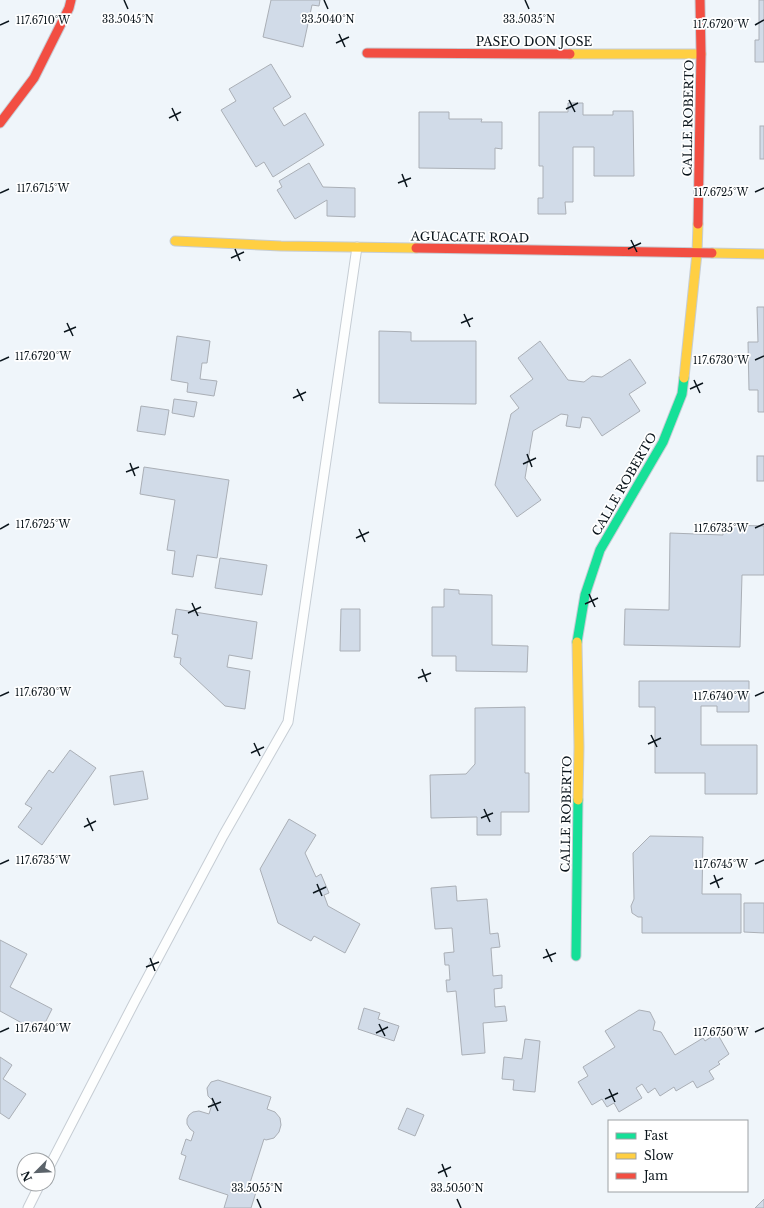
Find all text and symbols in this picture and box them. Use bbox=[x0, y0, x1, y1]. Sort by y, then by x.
text: 33.5045°N bbox=[102, 13, 154, 26]
text: 33.5040°N bbox=[301, 13, 355, 26]
text: 33.5035°N bbox=[503, 13, 555, 26]
text: 117.6710°W bbox=[16, 14, 70, 27]
text: 117.6720°W bbox=[693, 18, 749, 31]
street label: PASEO DON JOSE bbox=[476, 34, 593, 49]
street label: CALLE ROBERTO bbox=[679, 59, 697, 177]
text: 117.6715°W bbox=[17, 182, 70, 195]
text: 117.6725°W bbox=[694, 186, 748, 199]
street label: AGUACATE ROAD bbox=[410, 228, 529, 246]
text: 117.6720°W bbox=[15, 350, 71, 363]
text: 117.6730°W bbox=[693, 354, 749, 367]
street label: CALLE ROBERTO bbox=[588, 430, 660, 538]
text: 117.6725°W bbox=[16, 518, 70, 531]
text: 117.6735°W bbox=[694, 522, 748, 535]
text: 117.6730°W bbox=[15, 686, 71, 699]
text: 117.6740°W bbox=[693, 690, 749, 703]
street label: CALLE ROBERTO bbox=[557, 755, 575, 873]
text: 117.6735°W bbox=[16, 854, 70, 867]
text: 117.6745°W bbox=[694, 858, 748, 871]
text: 117.6740°W bbox=[15, 1022, 71, 1035]
text: 117.6750°W bbox=[693, 1026, 749, 1039]
legend bbox=[608, 1120, 748, 1192]
text: Fast bbox=[644, 1128, 669, 1143]
text: Slow bbox=[644, 1148, 674, 1163]
north arrow bbox=[16, 1152, 56, 1192]
text: N bbox=[18, 1168, 35, 1184]
text: Jam bbox=[642, 1168, 668, 1183]
text: 33.5055°N bbox=[231, 1182, 283, 1195]
text: 33.5050°N bbox=[430, 1182, 484, 1195]

